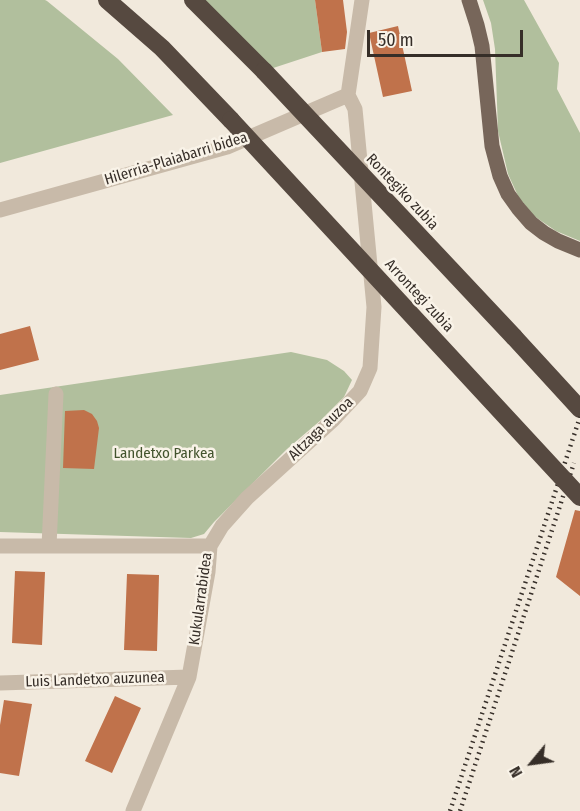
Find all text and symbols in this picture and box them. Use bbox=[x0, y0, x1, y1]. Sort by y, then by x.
scale bar bbox=[370, 18, 526, 56]
text: 50 m bbox=[378, 29, 414, 51]
street label: Hilerria-Plaiabarri bidea bbox=[102, 129, 250, 189]
street label: Rontegiko zubia bbox=[362, 150, 442, 234]
street label: Arrontegi zubia bbox=[381, 256, 457, 336]
street label: Altzaga auzoa bbox=[285, 394, 357, 464]
park label: Landetxo Parkea bbox=[113, 445, 215, 463]
street label: Kukularrabidea bbox=[186, 552, 216, 646]
street label: Luis Landetxo auzunea bbox=[25, 669, 165, 691]
north arrow bbox=[502, 733, 562, 793]
text: N bbox=[505, 763, 526, 781]

